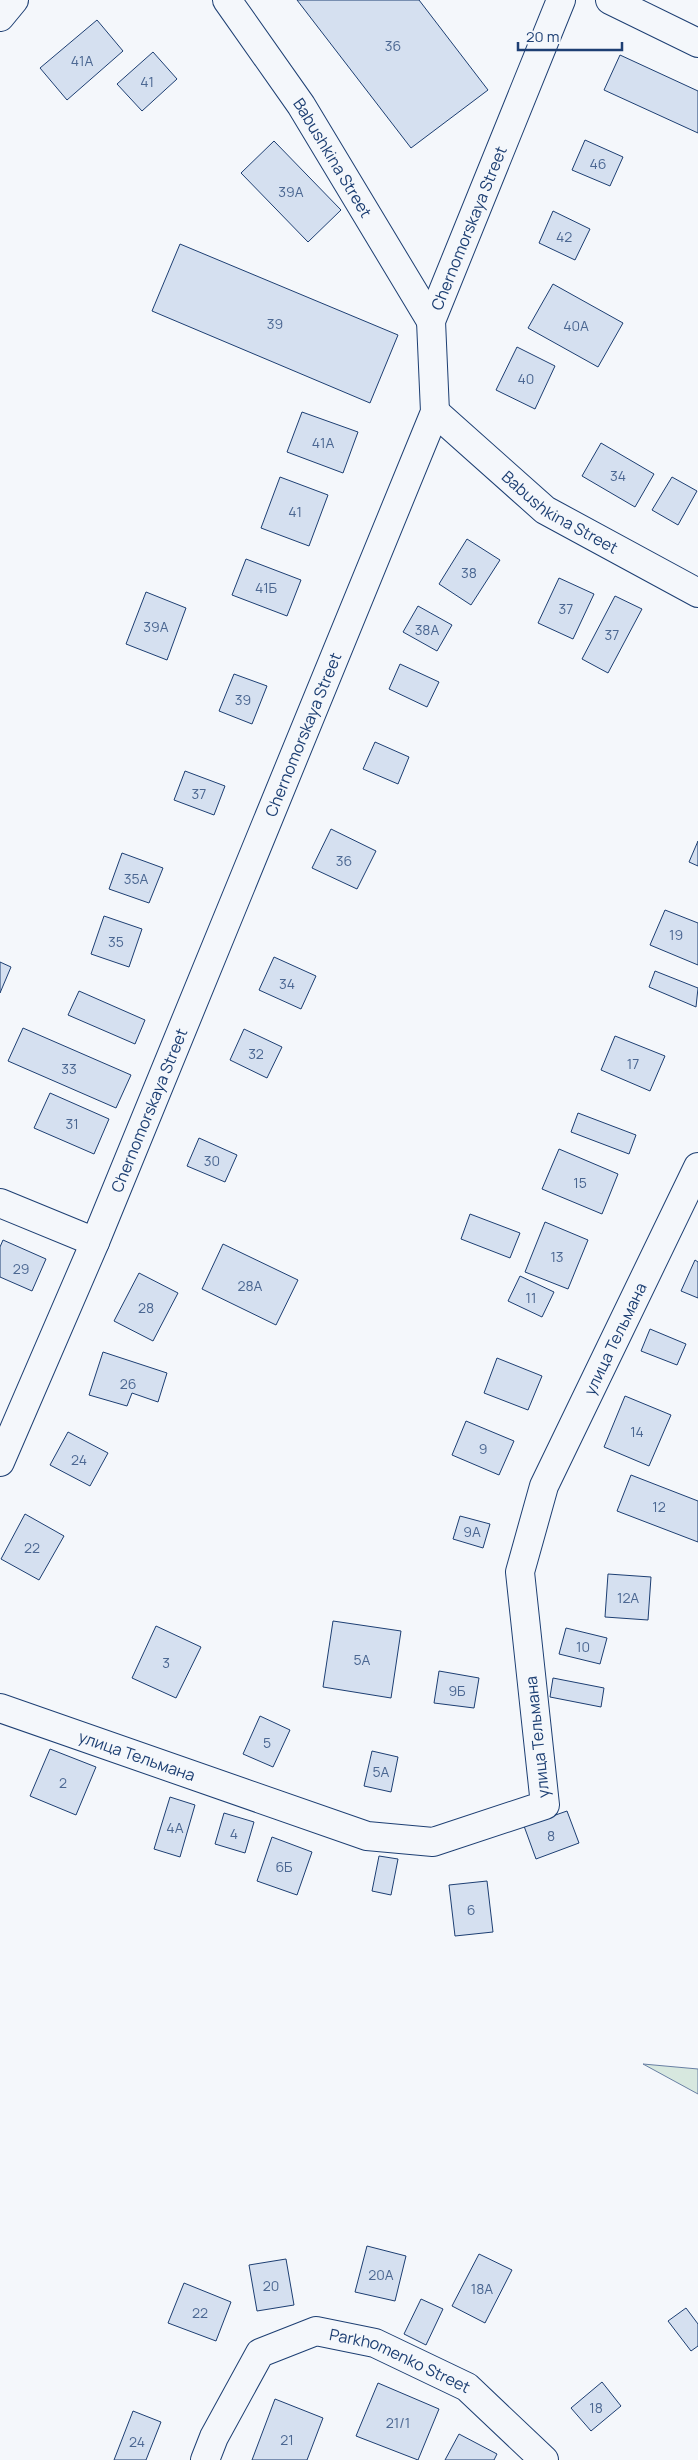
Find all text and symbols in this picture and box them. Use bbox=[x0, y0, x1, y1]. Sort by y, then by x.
scale bar bbox=[518, 20, 622, 52]
text: 20 m bbox=[526, 26, 559, 47]
house number: 36 bbox=[385, 36, 401, 55]
house number: 41А bbox=[71, 51, 93, 70]
house number: 41 bbox=[140, 72, 154, 91]
street label: Babushkina Street bbox=[288, 93, 377, 222]
street label: Chernomorskaya Street bbox=[426, 143, 512, 313]
house number: 46 bbox=[590, 154, 606, 173]
house number: 39А bbox=[278, 182, 304, 201]
house number: 42 bbox=[556, 227, 572, 246]
house number: 39 bbox=[267, 314, 283, 333]
house number: 40А bbox=[563, 316, 589, 335]
house number: 40 bbox=[518, 369, 534, 388]
house number: 41А bbox=[312, 433, 334, 452]
street label: Babushkina Street bbox=[497, 466, 622, 559]
house number: 34 bbox=[610, 466, 626, 485]
house number: 41 bbox=[288, 502, 302, 521]
house number: 38 bbox=[461, 563, 477, 582]
house number: 41Б bbox=[255, 578, 278, 597]
house number: 37 bbox=[559, 599, 573, 618]
house number: 39А bbox=[143, 617, 169, 636]
house number: 38А bbox=[415, 620, 439, 639]
house number: 37 bbox=[605, 625, 619, 644]
street label: Chernomorskaya Street bbox=[259, 649, 346, 820]
house number: 39 bbox=[235, 690, 251, 709]
house number: 37 bbox=[192, 784, 206, 803]
house number: 36 bbox=[336, 851, 352, 870]
house number: 35А bbox=[124, 869, 148, 888]
house number: 19 bbox=[669, 925, 683, 944]
house number: 35 bbox=[108, 932, 124, 951]
house number: 34 bbox=[279, 974, 295, 993]
street label: Chernomorskaya Street bbox=[106, 1025, 192, 1196]
house number: 32 bbox=[248, 1044, 264, 1063]
house number: 17 bbox=[627, 1054, 639, 1073]
house number: 33 bbox=[61, 1059, 77, 1078]
house number: 31 bbox=[65, 1114, 79, 1133]
house number: 30 bbox=[204, 1151, 220, 1170]
house number: 15 bbox=[573, 1173, 587, 1192]
house number: 13 bbox=[550, 1247, 564, 1266]
house number: 29 bbox=[13, 1259, 29, 1278]
house number: 28А bbox=[238, 1276, 263, 1295]
street label: улица Тельмана bbox=[579, 1279, 652, 1399]
house number: 11 bbox=[526, 1288, 536, 1307]
house number: 28 bbox=[138, 1298, 154, 1317]
house number: 26 bbox=[120, 1374, 136, 1393]
house number: 14 bbox=[630, 1422, 644, 1441]
house number: 9 bbox=[479, 1439, 487, 1458]
house number: 24 bbox=[71, 1450, 87, 1469]
house number: 12 bbox=[652, 1497, 666, 1516]
house number: 9А bbox=[463, 1522, 481, 1541]
house number: 22 bbox=[24, 1538, 40, 1557]
house number: 12А bbox=[617, 1588, 639, 1607]
house number: 10 bbox=[576, 1637, 590, 1656]
house number: 5А bbox=[354, 1650, 371, 1669]
house number: 3 bbox=[162, 1653, 170, 1672]
street label: улица Тельмана bbox=[520, 1675, 554, 1799]
house number: 9Б bbox=[448, 1681, 466, 1700]
street label: улица Тельмана bbox=[76, 1725, 198, 1786]
house number: 5 bbox=[263, 1733, 271, 1752]
house number: 5А bbox=[373, 1762, 390, 1781]
house number: 2 bbox=[59, 1773, 67, 1792]
house number: 4А bbox=[166, 1818, 184, 1837]
house number: 4 bbox=[230, 1824, 238, 1843]
house number: 8 bbox=[547, 1826, 555, 1845]
house number: 6Б bbox=[275, 1857, 293, 1876]
house number: 6 bbox=[467, 1900, 475, 1919]
house number: 20А bbox=[368, 2265, 394, 2284]
house number: 20 bbox=[263, 2276, 279, 2295]
house number: 18А bbox=[471, 2279, 493, 2298]
house number: 22 bbox=[192, 2303, 208, 2322]
street label: Parkhomenko Street bbox=[328, 2323, 474, 2398]
house number: 18 bbox=[589, 2398, 603, 2417]
house number: 21/1 bbox=[386, 2413, 410, 2432]
house number: 21 bbox=[280, 2430, 294, 2449]
house number: 24 bbox=[129, 2432, 145, 2451]

